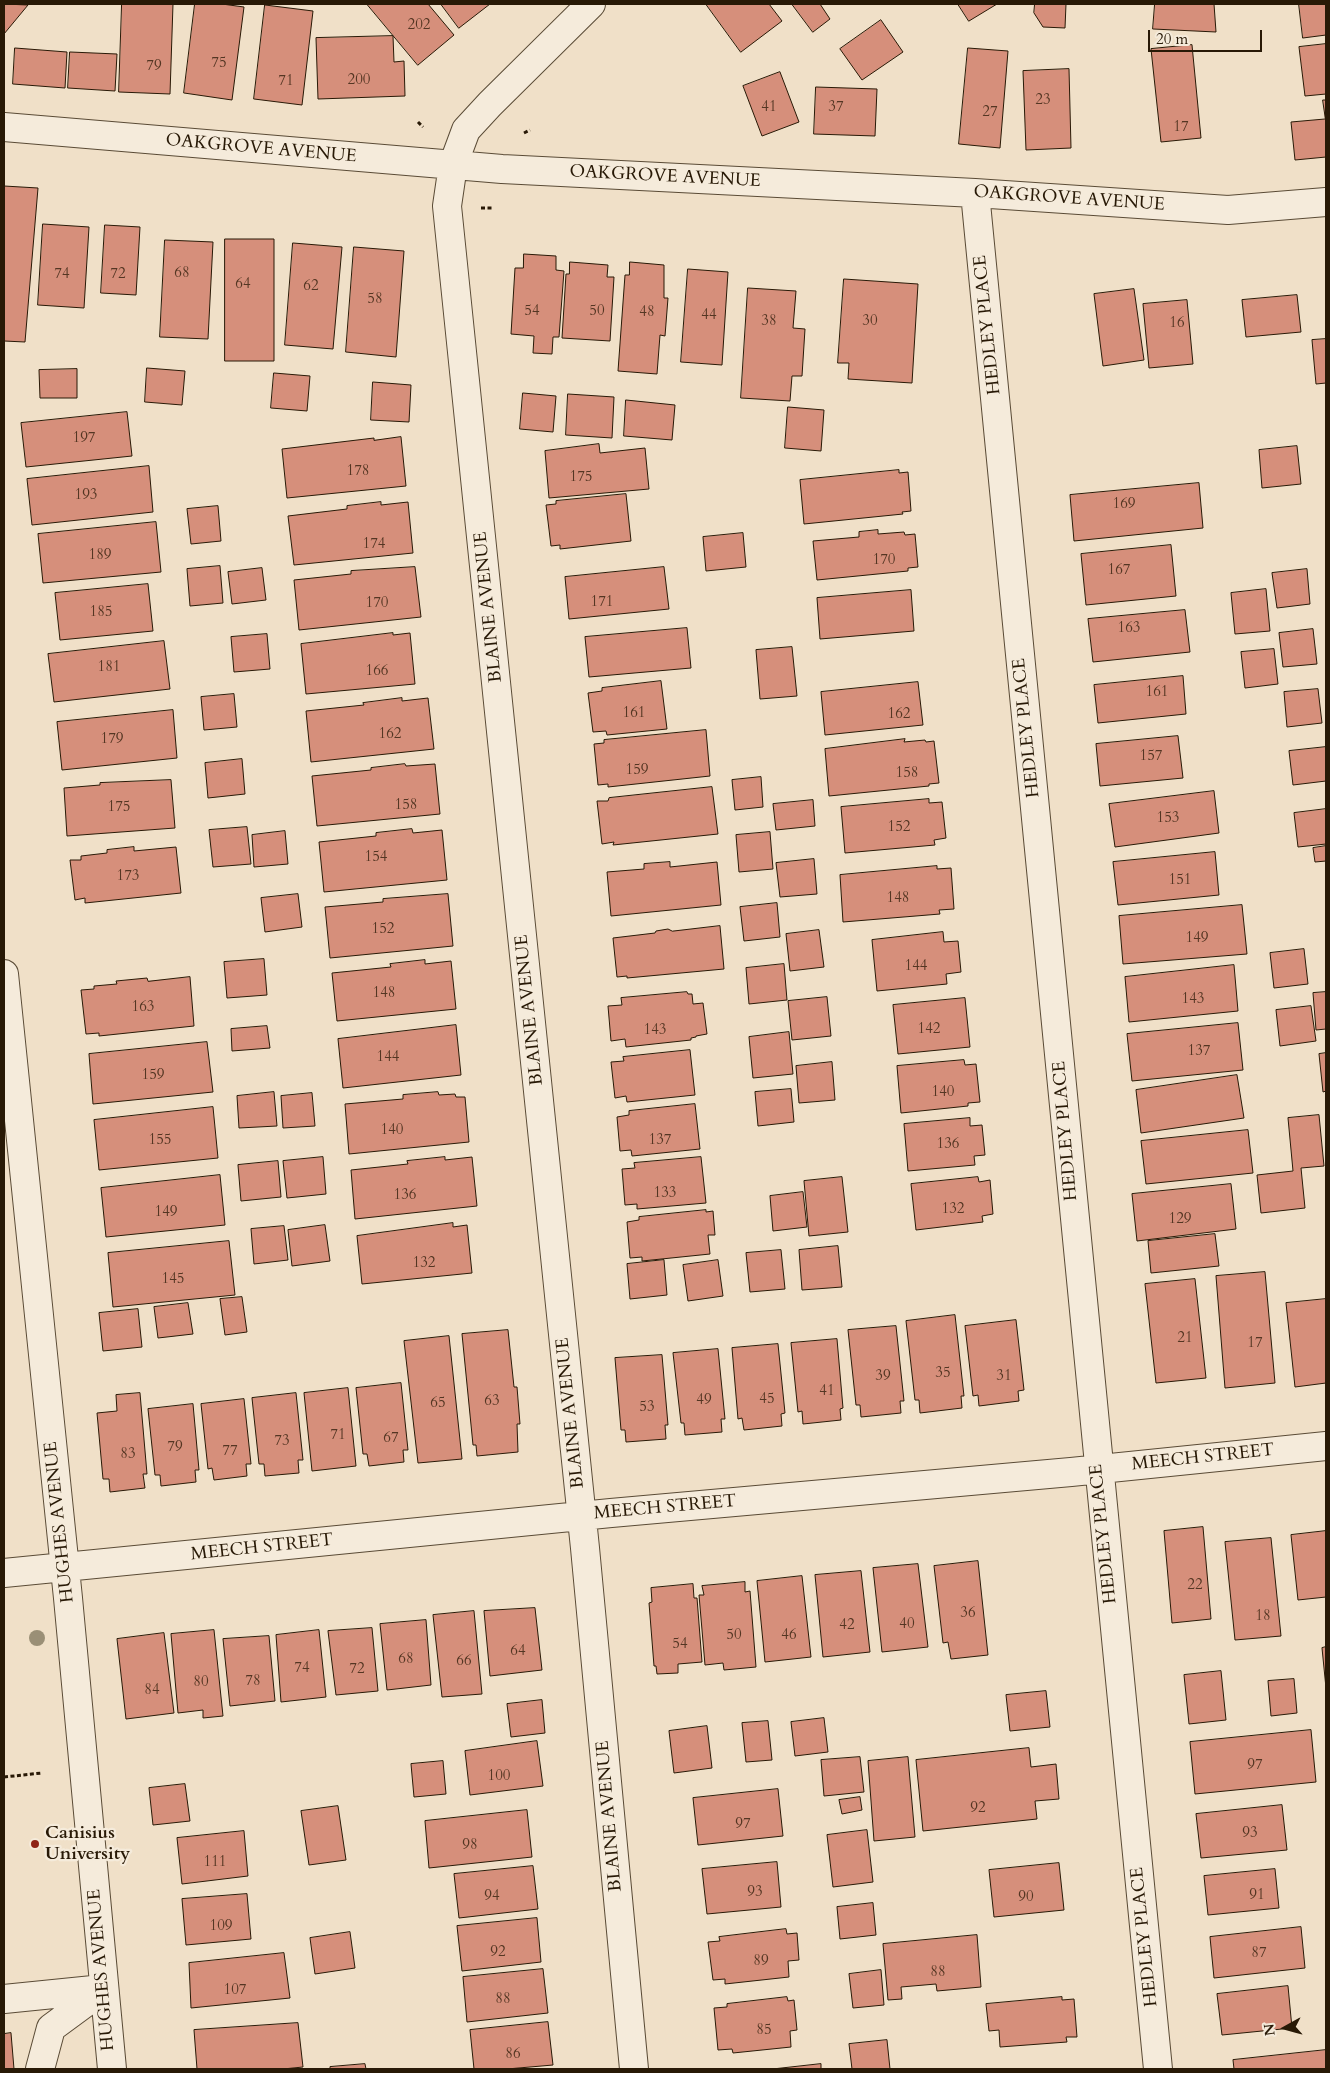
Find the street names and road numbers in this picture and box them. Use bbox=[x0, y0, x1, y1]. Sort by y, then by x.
street label: OAKGROVE AVENUE bbox=[165, 130, 357, 168]
street label: OAKGROVE AVENUE bbox=[569, 161, 761, 193]
street label: OAKGROVE AVENUE bbox=[973, 182, 1165, 216]
street label: HEDLEY PLACE bbox=[970, 254, 1006, 396]
street label: BLAINE AVENUE bbox=[470, 530, 508, 684]
street label: HEDLEY PLACE bbox=[1009, 657, 1045, 799]
street label: BLAINE AVENUE bbox=[511, 933, 549, 1087]
street label: HEDLEY PLACE bbox=[1049, 1060, 1083, 1202]
street label: BLAINE AVENUE bbox=[552, 1336, 590, 1490]
street label: HUGHES AVENUE bbox=[41, 1440, 79, 1604]
street label: MEECH STREET bbox=[1131, 1440, 1275, 1476]
street label: HEDLEY PLACE bbox=[1086, 1463, 1122, 1605]
street label: MEECH STREET bbox=[593, 1491, 737, 1525]
street label: MEECH STREET bbox=[190, 1530, 334, 1566]
street label: BLAINE AVENUE bbox=[593, 1740, 627, 1892]
street label: HEDLEY PLACE bbox=[1127, 1866, 1163, 2008]
street label: HUGHES AVENUE bbox=[84, 1888, 120, 2052]

